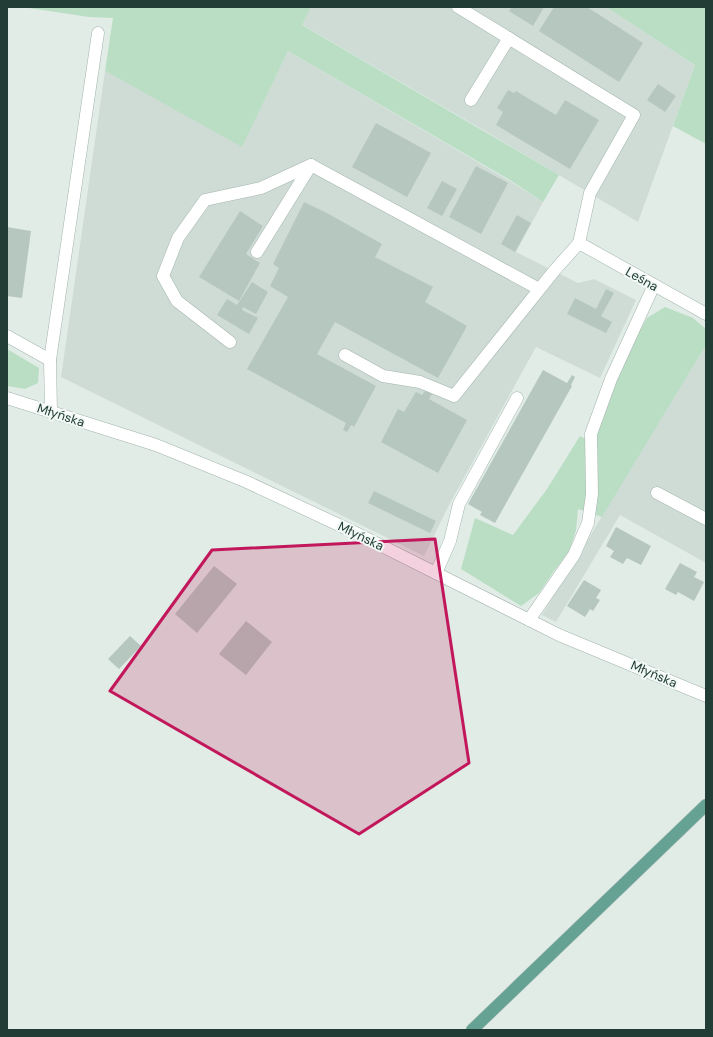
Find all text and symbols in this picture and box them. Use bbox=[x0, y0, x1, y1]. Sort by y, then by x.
street label: Leśna bbox=[623, 263, 661, 295]
street label: Młyńska bbox=[35, 399, 87, 431]
street label: Młyńska bbox=[335, 518, 387, 554]
street label: Młyńska bbox=[628, 657, 680, 691]

